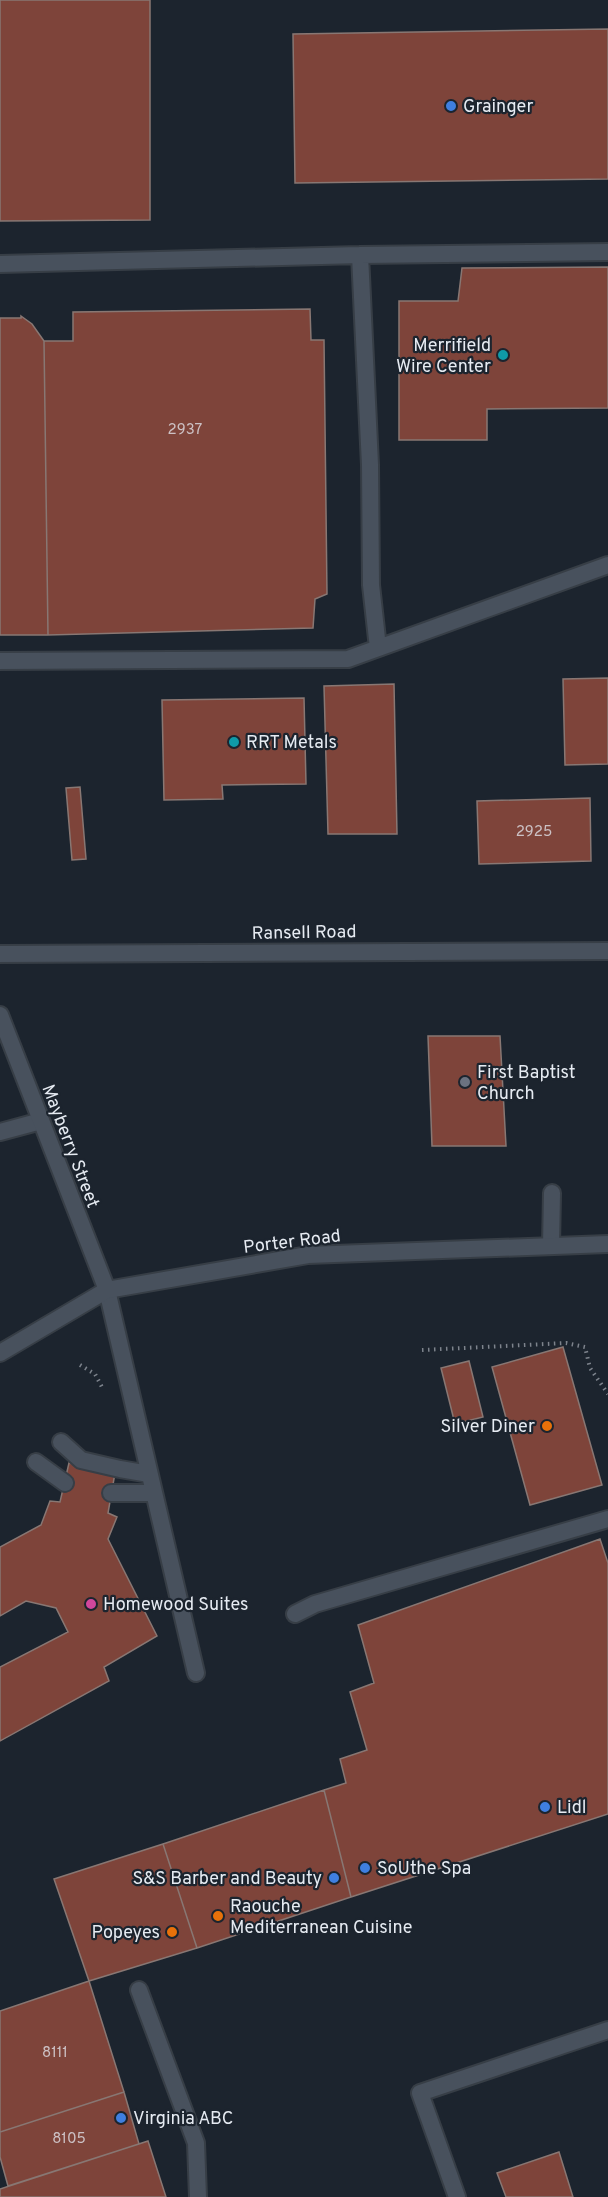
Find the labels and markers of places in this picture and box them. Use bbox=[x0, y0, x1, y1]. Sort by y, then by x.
place label: Grainger bbox=[463, 96, 533, 119]
marker: Grainger bbox=[444, 99, 458, 113]
place label: Merrifield Wire Center bbox=[396, 335, 491, 379]
marker: Merrifield Wire Center bbox=[496, 348, 510, 362]
place label: RRT Metals bbox=[246, 732, 337, 755]
marker: RRT Metals bbox=[227, 735, 241, 749]
place label: First Baptist Church bbox=[477, 1062, 576, 1106]
marker: First Baptist Church bbox=[458, 1075, 472, 1089]
place label: Silver Diner bbox=[441, 1416, 535, 1439]
marker: Silver Diner bbox=[540, 1419, 554, 1433]
place label: Homewood Suites bbox=[103, 1594, 248, 1617]
marker: Homewood Suites bbox=[84, 1597, 98, 1611]
place label: Lidl bbox=[557, 1797, 586, 1820]
marker: Lidl bbox=[538, 1800, 552, 1814]
place label: SoUthe Spa bbox=[377, 1858, 471, 1881]
marker: SoUthe Spa bbox=[358, 1861, 372, 1875]
place label: S&S Barber and Beauty bbox=[133, 1868, 322, 1891]
marker: S&S Barber and Beauty bbox=[327, 1871, 341, 1885]
place label: Raouche Mediterranean Cuisine bbox=[230, 1896, 412, 1940]
marker: Raouche Mediterranean Cuisine bbox=[211, 1909, 225, 1923]
place label: Popeyes bbox=[91, 1922, 160, 1945]
marker: Popeyes bbox=[165, 1925, 179, 1939]
place label: Virginia ABC bbox=[133, 2108, 233, 2131]
marker: Virginia ABC bbox=[114, 2111, 128, 2125]

